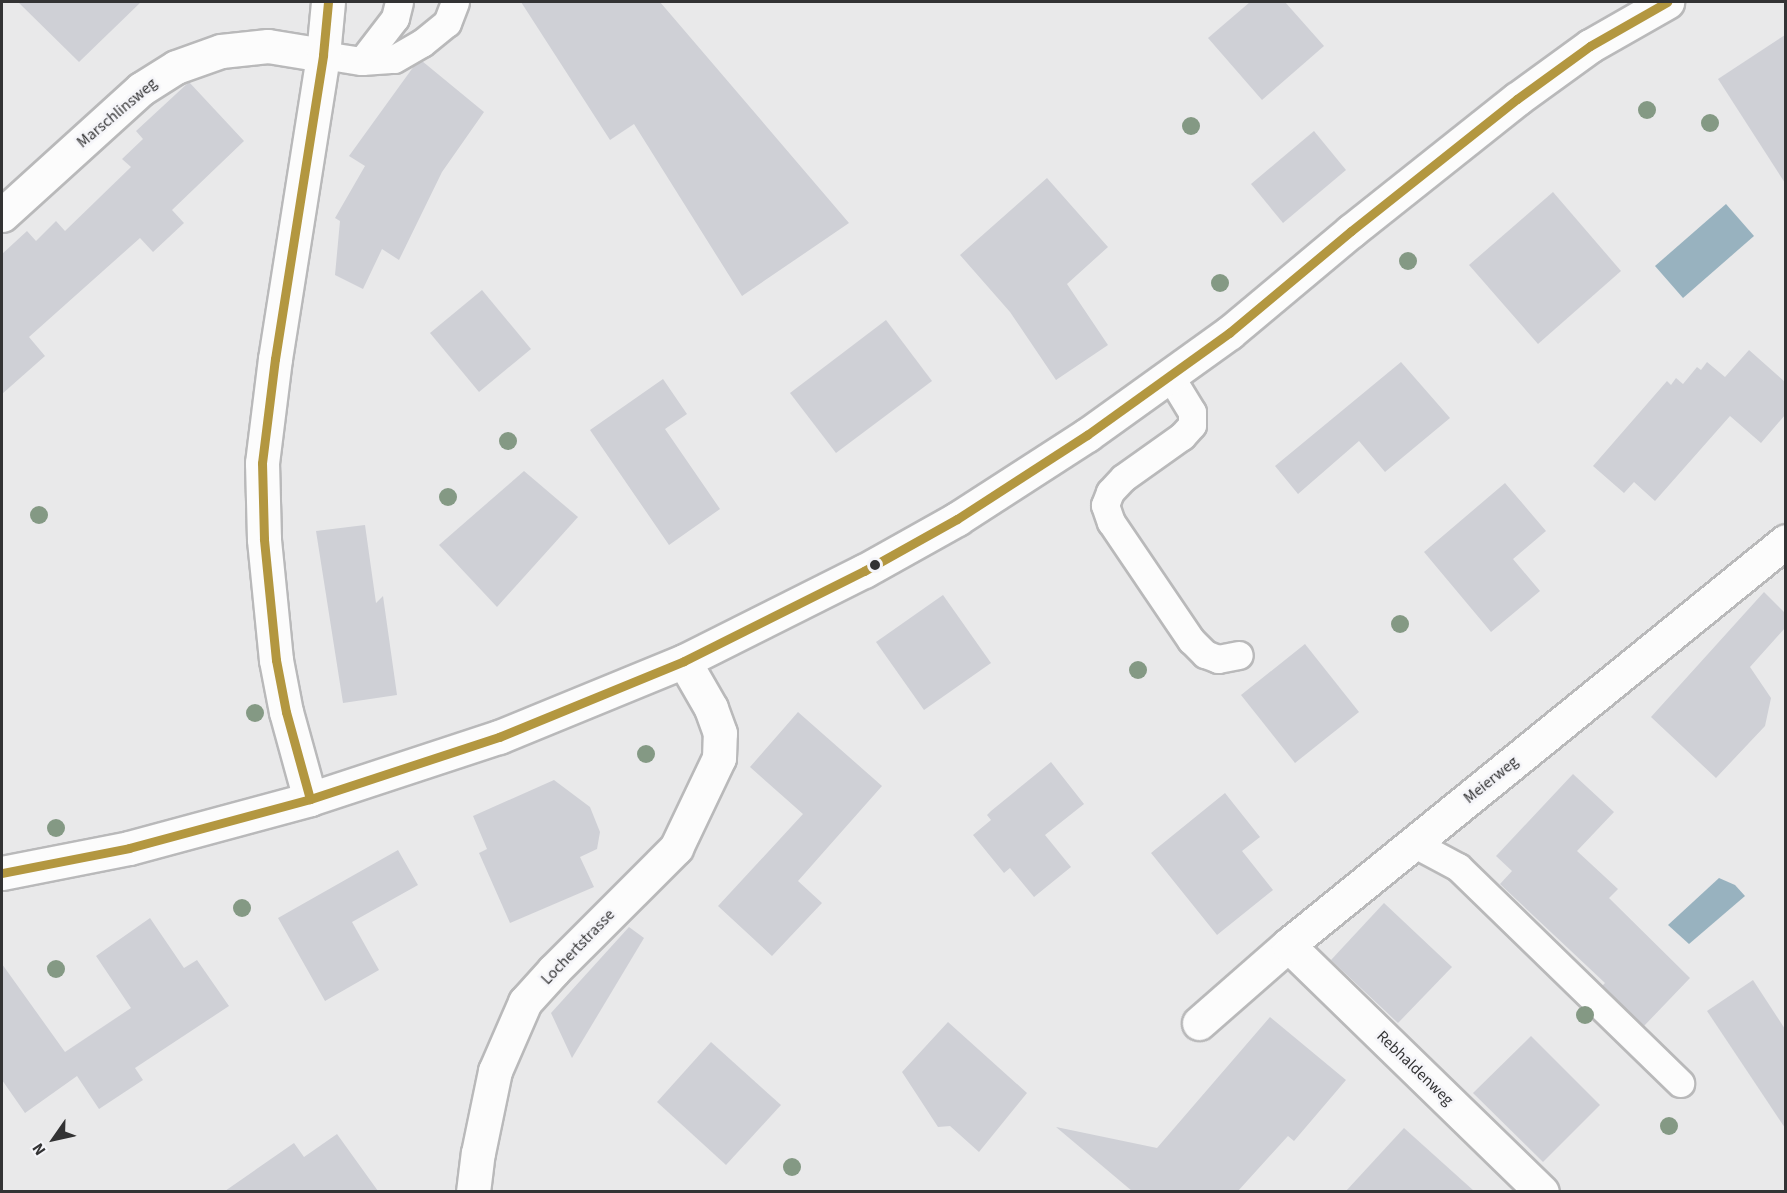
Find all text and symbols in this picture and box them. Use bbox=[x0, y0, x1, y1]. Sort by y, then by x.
street label: Marschlinsweg bbox=[73, 74, 161, 152]
unlabelled marker bbox=[869, 559, 881, 571]
street label: Meierweg bbox=[1460, 752, 1522, 808]
street label: Lochertstrasse bbox=[537, 905, 619, 989]
street label: Rebhaldenweg bbox=[1373, 1027, 1457, 1109]
north arrow bbox=[24, 1109, 84, 1169]
text: N bbox=[27, 1139, 51, 1160]

